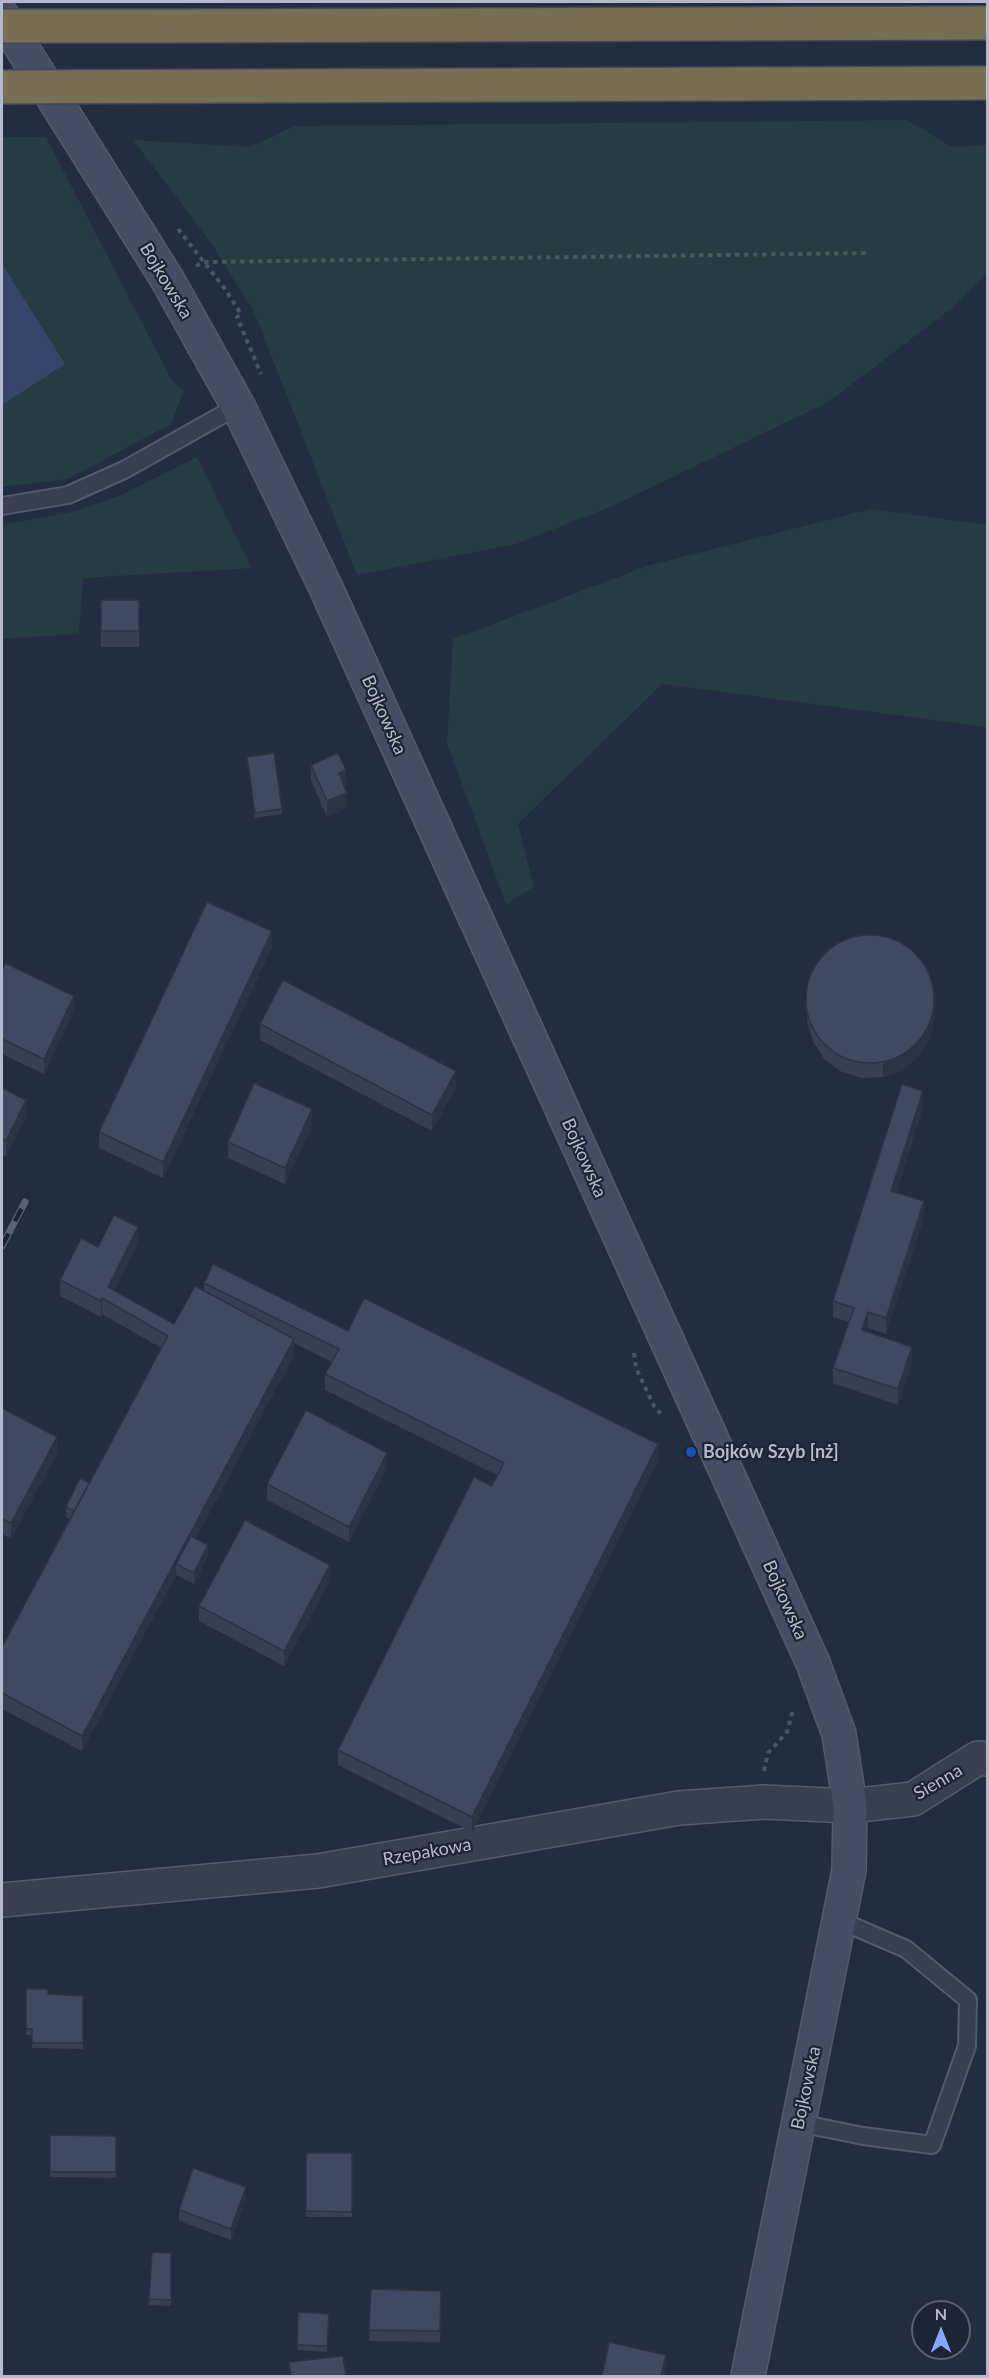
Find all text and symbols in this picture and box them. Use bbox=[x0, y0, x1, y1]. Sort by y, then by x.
street label: Bojkowska bbox=[135, 239, 197, 323]
street label: Bojkowska bbox=[357, 672, 411, 758]
street label: Bojkowska bbox=[557, 1115, 611, 1201]
place label: Bojków Szyb [nż] bbox=[703, 1441, 839, 1463]
marker: Bojków Szyb [nż] bbox=[684, 1445, 698, 1459]
street label: Bojkowska bbox=[758, 1557, 812, 1643]
street label: Sienna bbox=[910, 1760, 966, 1804]
street label: Rzepakowa bbox=[381, 1834, 473, 1870]
street label: Bojkowska bbox=[787, 2044, 825, 2132]
north arrow bbox=[911, 2300, 971, 2360]
text: N bbox=[935, 2304, 947, 2323]

